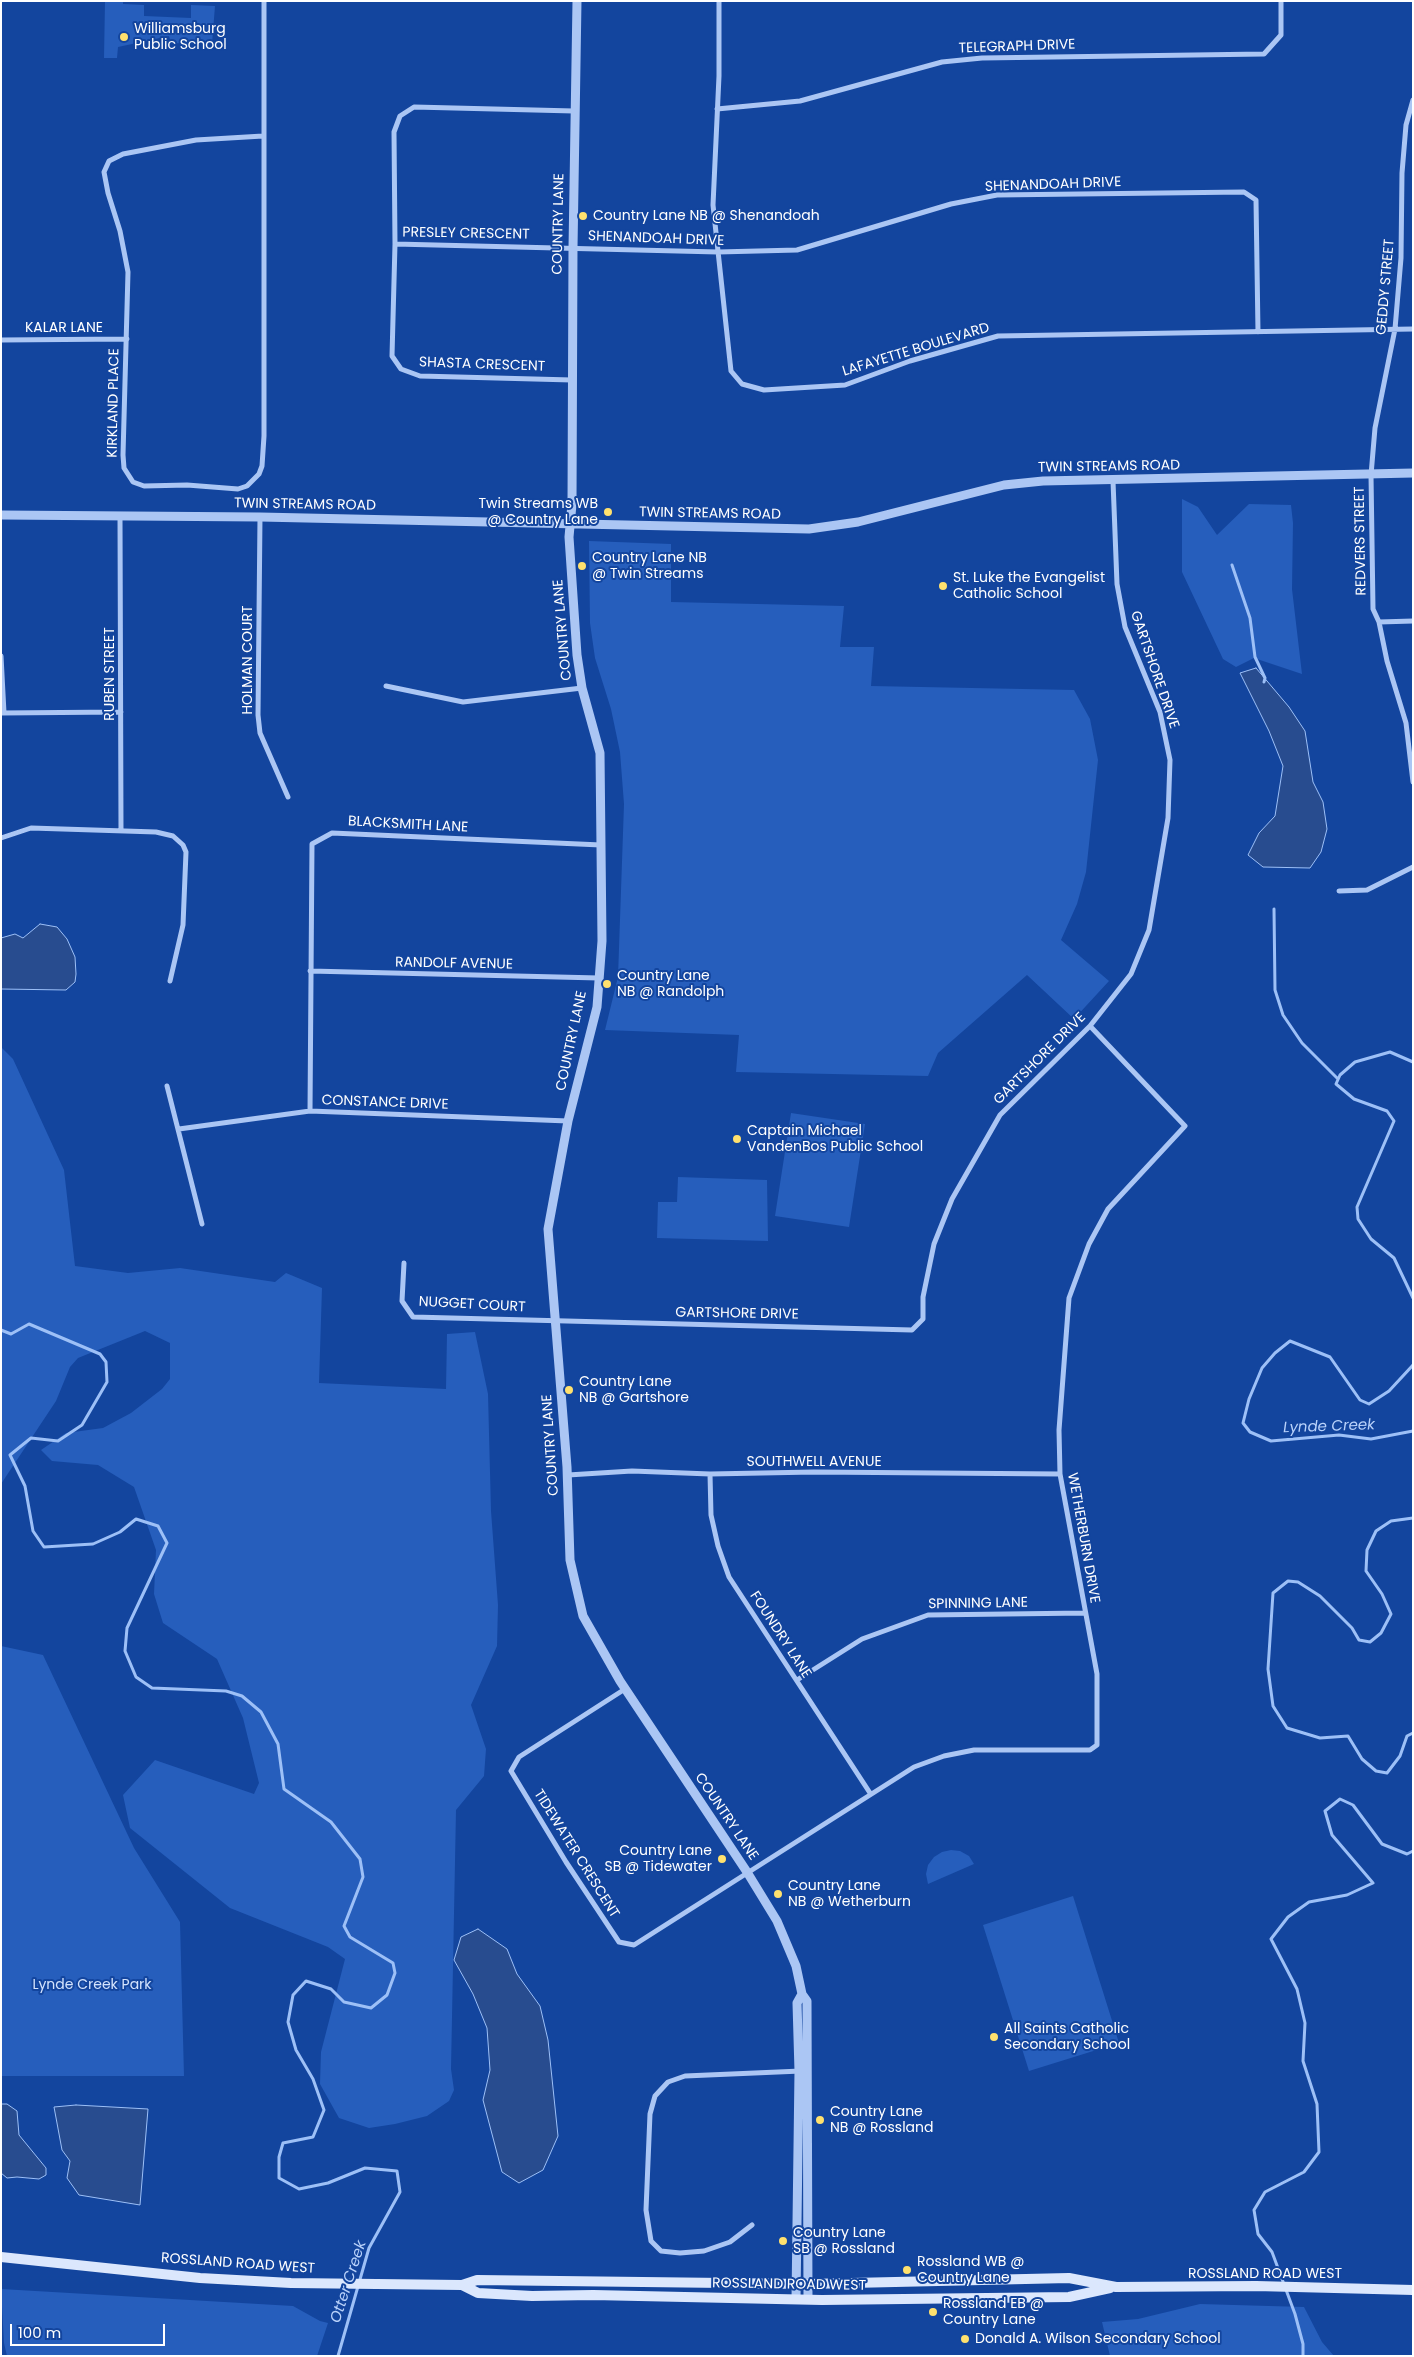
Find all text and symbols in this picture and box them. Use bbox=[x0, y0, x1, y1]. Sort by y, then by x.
place label: Williamsburg Public School bbox=[134, 21, 227, 54]
marker: Williamsburg Public School bbox=[118, 31, 130, 43]
street label: TELEGRAPH DRIVE bbox=[958, 37, 1076, 57]
street label: COUNTRY LANE bbox=[550, 173, 568, 275]
street label: SHENANDOAH DRIVE bbox=[985, 174, 1121, 196]
place label: Country Lane NB @ Shenandoah bbox=[593, 208, 820, 224]
marker: Country Lane NB @ Shenandoah bbox=[577, 210, 589, 222]
street label: PRESLEY CRESCENT bbox=[402, 224, 530, 244]
street label: SHENANDOAH DRIVE bbox=[588, 228, 724, 250]
street label: GEDDY STREET bbox=[1373, 238, 1399, 336]
street label: KALAR LANE bbox=[25, 320, 103, 336]
street label: LAFAYETTE BOULEVARD bbox=[840, 320, 992, 380]
street label: KIRKLAND PLACE bbox=[105, 348, 123, 458]
street label: SHASTA CRESCENT bbox=[419, 354, 545, 376]
street label: TWIN STREAMS ROAD bbox=[1038, 457, 1180, 477]
street label: REDVERS STREET bbox=[1352, 486, 1370, 596]
street label: TWIN STREAMS ROAD bbox=[234, 495, 376, 515]
place label: Twin Streams WB @ Country Lane bbox=[478, 496, 598, 528]
street label: TWIN STREAMS ROAD bbox=[639, 504, 781, 524]
marker: Twin Streams WB @ Country Lane bbox=[602, 506, 614, 518]
place label: Country Lane NB @ Twin Streams bbox=[592, 550, 707, 582]
marker: Country Lane NB @ Twin Streams bbox=[576, 560, 588, 572]
place label: St. Luke the Evangelist Catholic School bbox=[953, 570, 1105, 602]
street label: COUNTRY LANE bbox=[550, 579, 576, 681]
marker: St. Luke the Evangelist Catholic School bbox=[937, 580, 949, 592]
street label: HOLMAN COURT bbox=[240, 605, 256, 715]
street label: GARTSHORE DRIVE bbox=[1126, 609, 1182, 731]
street label: RUBEN STREET bbox=[102, 627, 118, 721]
street label: BLACKSMITH LANE bbox=[347, 813, 469, 837]
street label: RANDOLF AVENUE bbox=[395, 955, 513, 973]
place label: Country Lane NB @ Randolph bbox=[617, 968, 724, 1000]
marker: Country Lane NB @ Randolph bbox=[601, 978, 613, 990]
street label: COUNTRY LANE bbox=[553, 990, 591, 1092]
street label: GARTSHORE DRIVE bbox=[990, 1009, 1090, 1109]
street label: CONSTANCE DRIVE bbox=[321, 1092, 449, 1114]
place label: Captain Michael VandenBos Public School bbox=[747, 1123, 923, 1156]
marker: Captain Michael VandenBos Public School bbox=[731, 1133, 743, 1145]
street label: NUGGET COURT bbox=[418, 1294, 526, 1316]
street label: GARTSHORE DRIVE bbox=[675, 1305, 799, 1323]
place label: Country Lane NB @ Gartshore bbox=[579, 1374, 689, 1406]
marker: Country Lane NB @ Gartshore bbox=[563, 1384, 575, 1396]
street label: COUNTRY LANE bbox=[539, 1394, 563, 1496]
water label: Lynde Creek bbox=[1283, 1416, 1375, 1438]
street label: SOUTHWELL AVENUE bbox=[746, 1454, 882, 1470]
street label: WETHERBURN DRIVE bbox=[1063, 1471, 1103, 1605]
street label: FOUNDRY LANE bbox=[746, 1588, 814, 1682]
street label: SPINNING LANE bbox=[928, 1595, 1028, 1613]
street label: COUNTRY LANE bbox=[691, 1770, 761, 1864]
street label: TIDEWATER CRESCENT bbox=[530, 1787, 622, 1921]
place label: Country Lane SB @ Tidewater bbox=[604, 1843, 712, 1875]
marker: Country Lane SB @ Tidewater bbox=[716, 1853, 728, 1865]
place label: Country Lane NB @ Wetherburn bbox=[788, 1878, 911, 1910]
marker: Country Lane NB @ Wetherburn bbox=[772, 1888, 784, 1900]
park label: Lynde Creek Park bbox=[32, 1977, 152, 1993]
place label: All Saints Catholic Secondary School bbox=[1004, 2021, 1130, 2054]
marker: All Saints Catholic Secondary School bbox=[988, 2031, 1000, 2043]
place label: Country Lane NB @ Rossland bbox=[830, 2104, 934, 2136]
marker: Country Lane NB @ Rossland bbox=[814, 2114, 826, 2126]
place label: Country Lane SB @ Rossland bbox=[793, 2225, 895, 2258]
marker: Country Lane SB @ Rossland bbox=[777, 2235, 789, 2247]
water label: Otter Creek bbox=[327, 2239, 371, 2325]
street label: ROSSLAND ROAD WEST bbox=[161, 2250, 315, 2278]
place label: Rossland WB @ Country Lane bbox=[917, 2254, 1024, 2286]
marker: Rossland WB @ Country Lane bbox=[901, 2264, 913, 2276]
street label: ROSSLAND ROAD WEST bbox=[1188, 2266, 1342, 2282]
street label: ROSSLAND ROAD WEST bbox=[712, 2275, 866, 2295]
place label: Rossland EB @ Country Lane bbox=[943, 2296, 1044, 2328]
marker: Rossland EB @ Country Lane bbox=[927, 2306, 939, 2318]
scale bar bbox=[12, 2314, 168, 2346]
text: 100 m bbox=[18, 2322, 61, 2343]
place label: Donald A. Wilson Secondary School bbox=[975, 2331, 1221, 2347]
marker: Donald A. Wilson Secondary School bbox=[959, 2333, 971, 2345]

